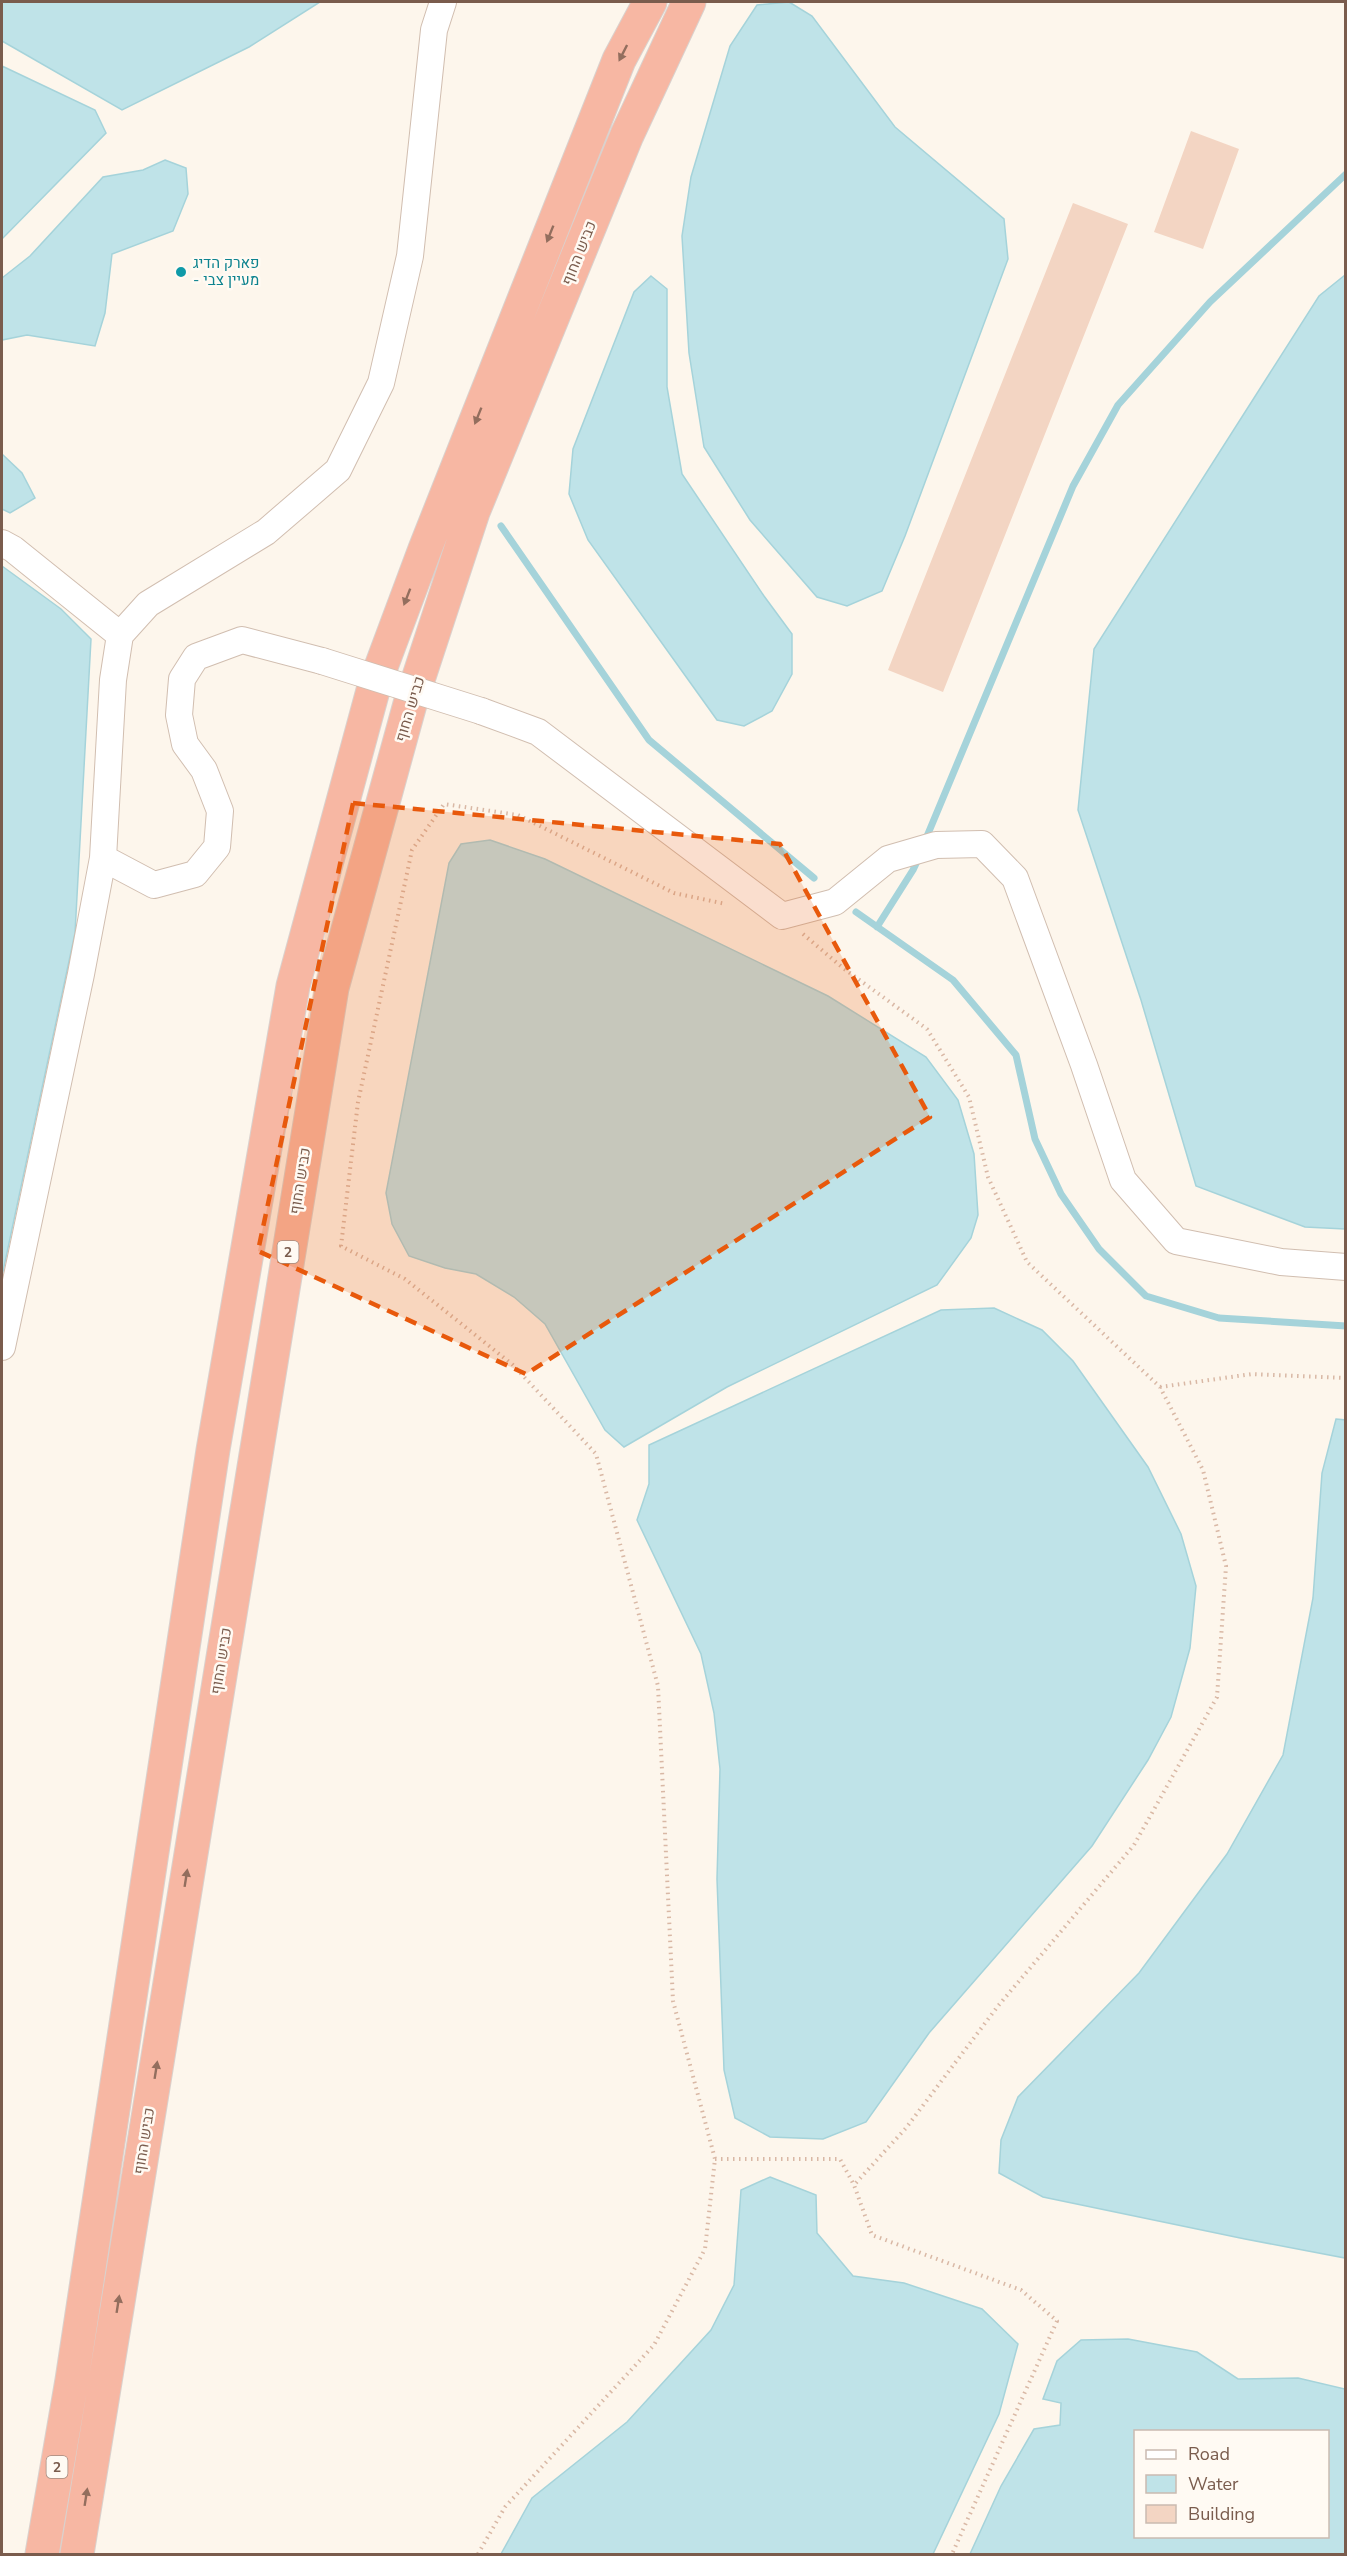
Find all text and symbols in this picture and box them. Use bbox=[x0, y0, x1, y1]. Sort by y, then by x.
one-way arrow bbox=[618, 45, 627, 62]
street label: כביש החוף bbox=[557, 218, 601, 288]
one-way arrow bbox=[545, 226, 555, 244]
place label: פארק הדיג - מעיין צבי bbox=[193, 253, 260, 290]
marker: פארק הדיג - מעיין צבי bbox=[174, 265, 188, 279]
one-way arrow bbox=[473, 407, 483, 425]
one-way arrow bbox=[402, 588, 412, 606]
street label: כביש החוף bbox=[391, 674, 429, 744]
street label: כביש החוף bbox=[285, 1146, 315, 1216]
road number: 2 bbox=[278, 1241, 298, 1263]
street label: כביש החוף bbox=[206, 1626, 236, 1696]
one-way arrow bbox=[182, 1868, 191, 1887]
one-way arrow bbox=[151, 2061, 160, 2080]
street label: כביש החוף bbox=[129, 2106, 159, 2176]
one-way arrow bbox=[114, 2295, 123, 2314]
legend bbox=[1134, 2430, 1329, 2538]
text: Road bbox=[1188, 2442, 1230, 2466]
road number: 2 bbox=[46, 2456, 68, 2478]
text: Water bbox=[1188, 2472, 1239, 2496]
one-way arrow bbox=[82, 2487, 91, 2506]
text: Building bbox=[1188, 2502, 1255, 2526]

